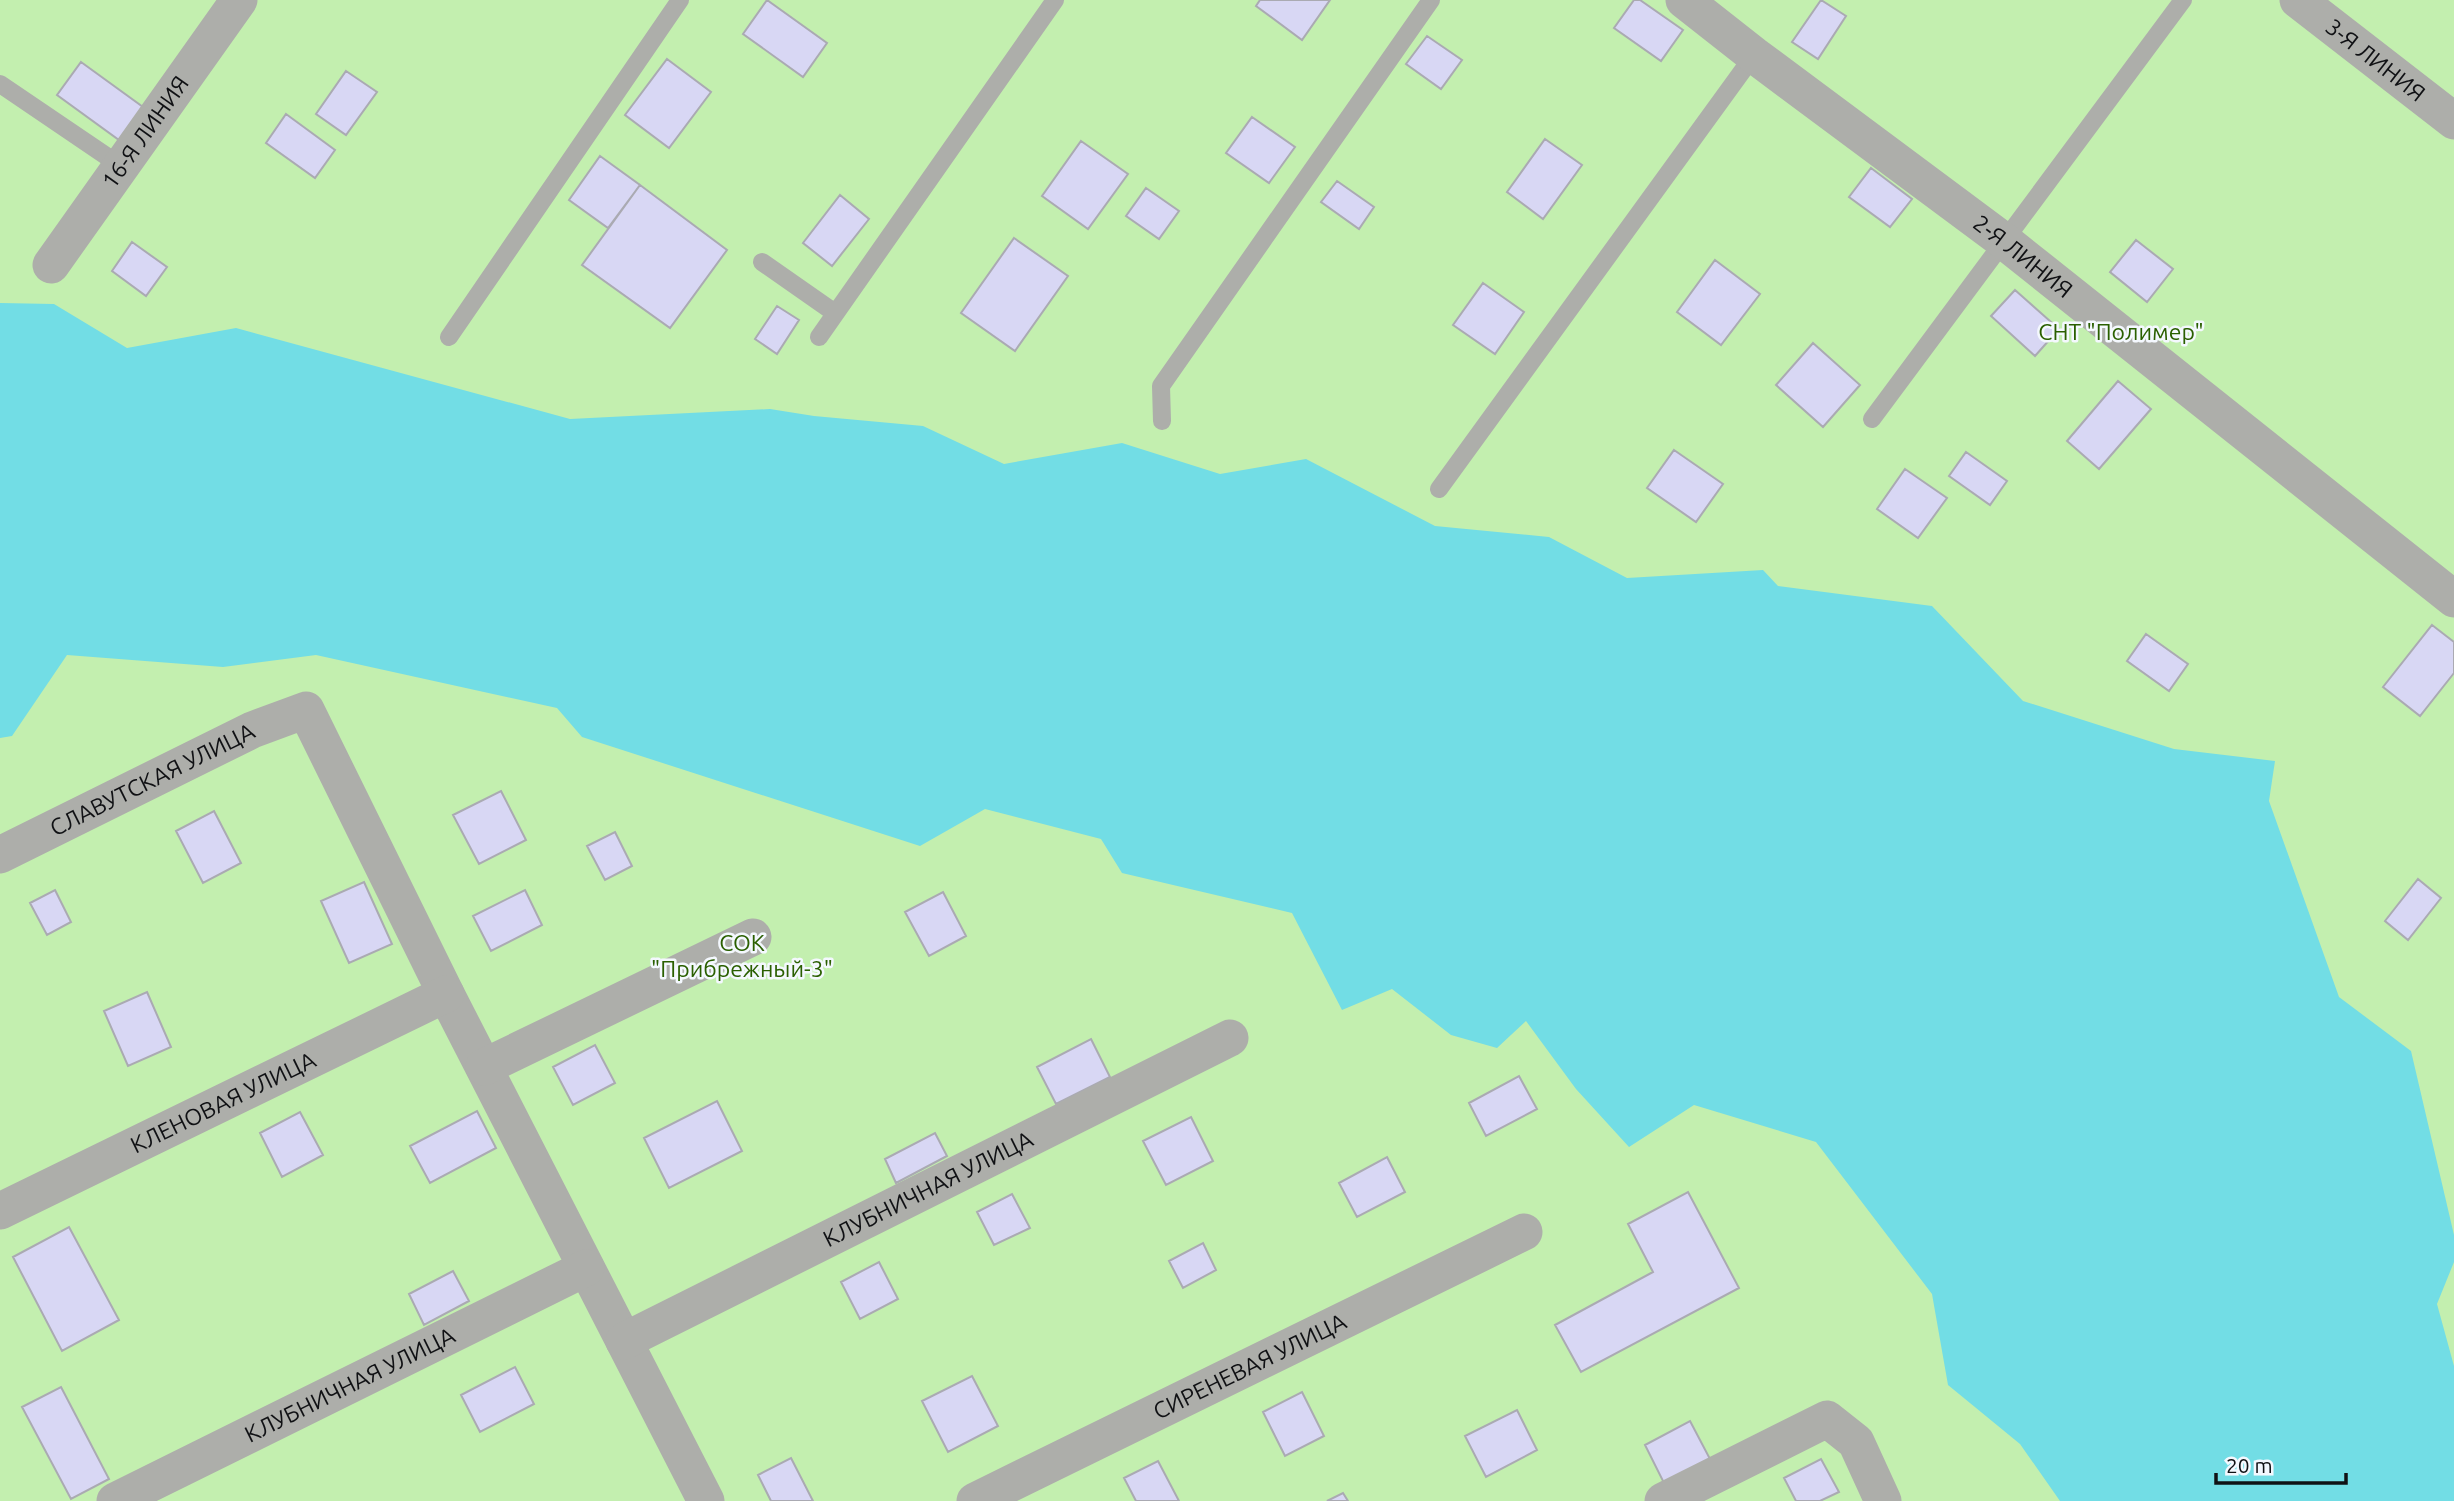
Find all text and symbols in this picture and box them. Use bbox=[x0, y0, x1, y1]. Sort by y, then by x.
street label: 3-Я ЛИНИЯ bbox=[2321, 13, 2430, 106]
street label: 16-Я ЛИНИЯ bbox=[97, 71, 193, 193]
street label: 2-Я ЛИНИЯ bbox=[1969, 210, 2078, 302]
park label: СНТ "Полимер" bbox=[2038, 319, 2204, 344]
street label: СЛАВУТСКАЯ УЛИЦА bbox=[46, 718, 259, 840]
park label: СОК "Прибрежный-3" bbox=[651, 930, 833, 981]
street label: КЛЕНОВАЯ УЛИЦА bbox=[126, 1046, 319, 1158]
street label: КЛУБНИЧНАЯ УЛИЦА bbox=[819, 1126, 1037, 1251]
street label: СИРЕНЕВАЯ УЛИЦА bbox=[1149, 1308, 1350, 1424]
street label: КЛУБНИЧНАЯ УЛИЦА bbox=[241, 1322, 459, 1447]
scale bar bbox=[2216, 1442, 2346, 1486]
text: 20 m bbox=[2226, 1453, 2273, 1477]

